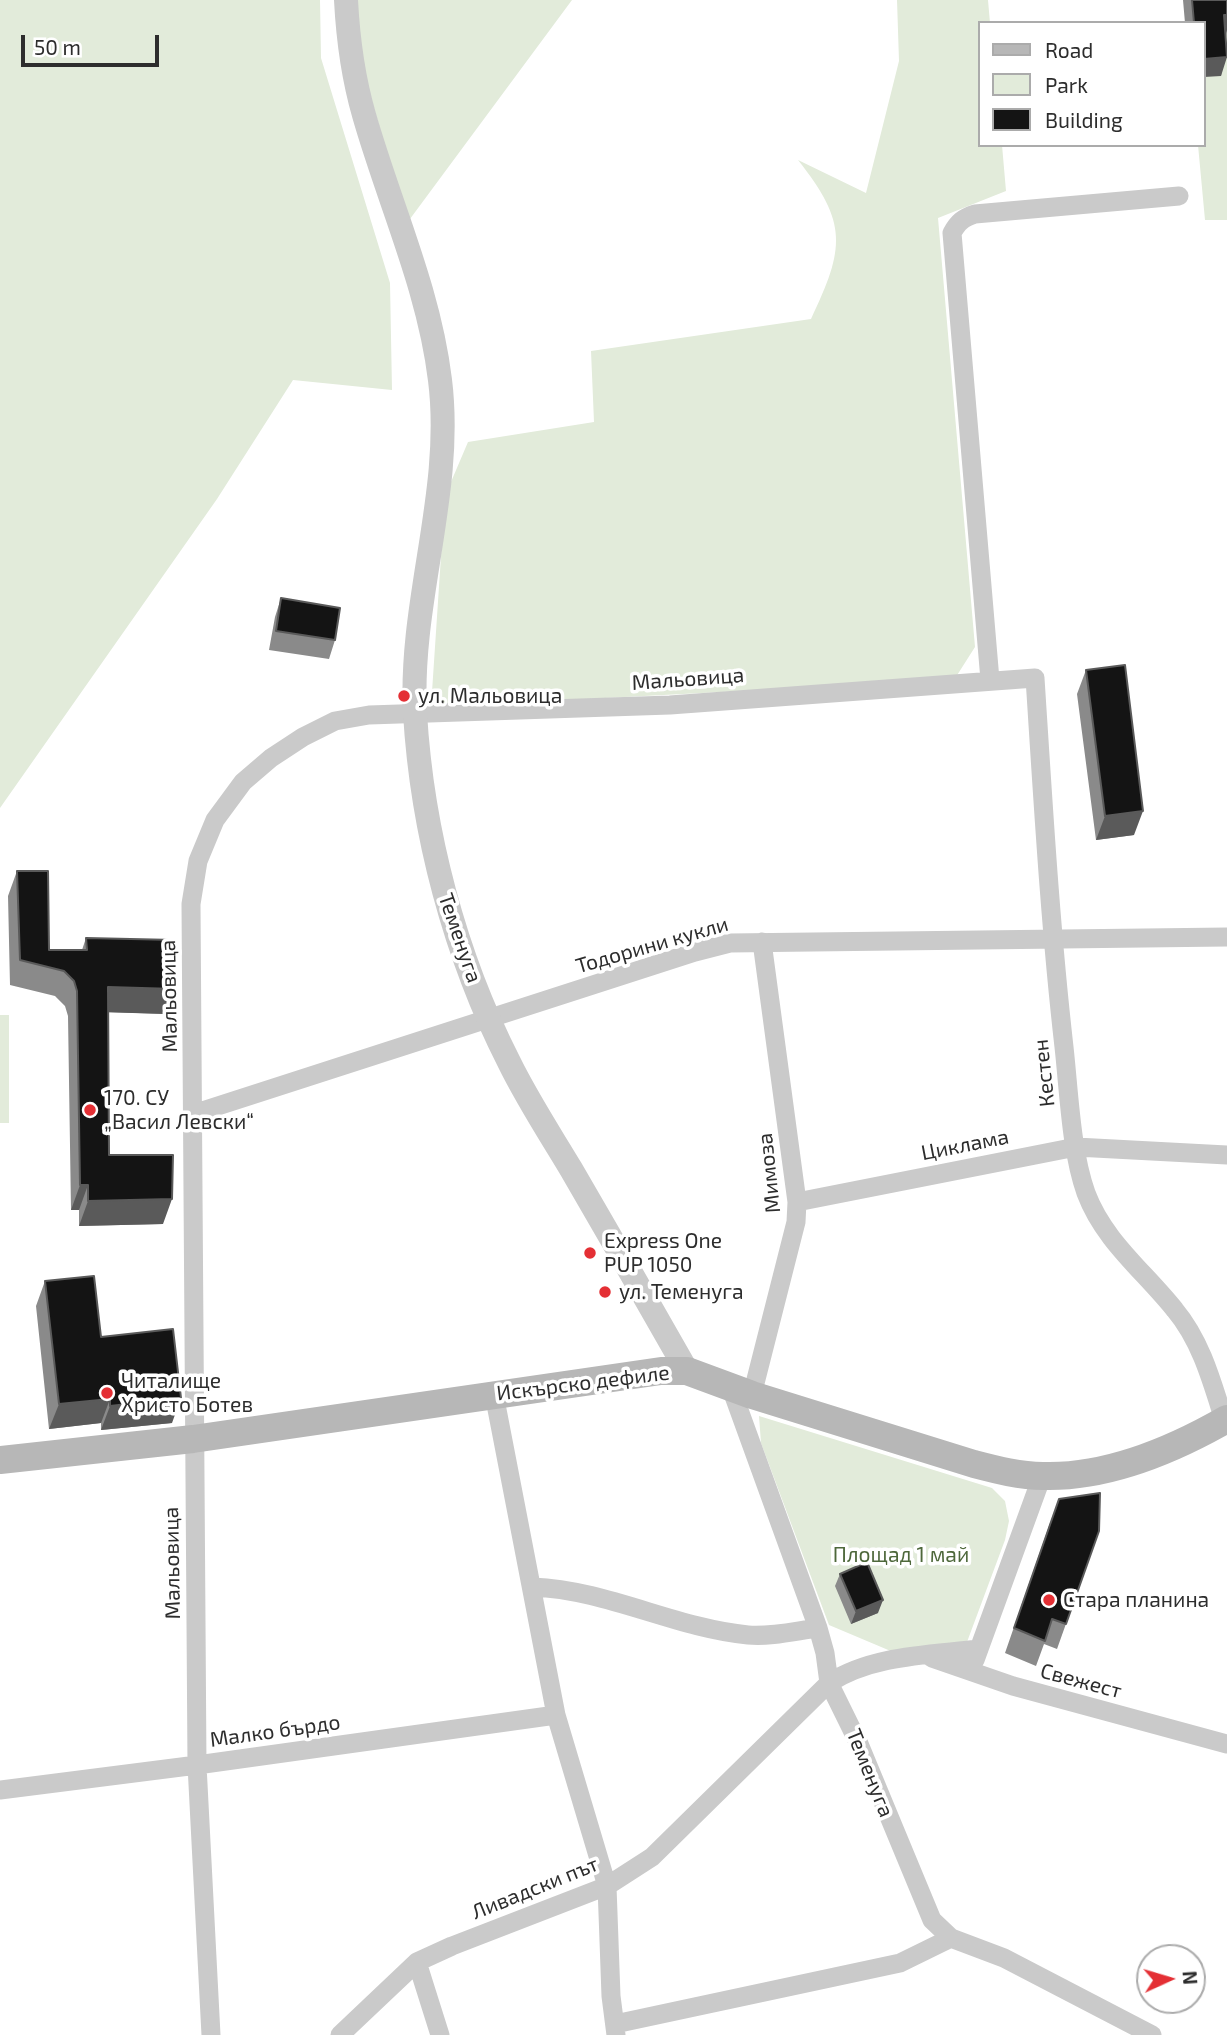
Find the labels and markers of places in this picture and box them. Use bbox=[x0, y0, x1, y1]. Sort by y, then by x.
place label: ул. Мальовица bbox=[418, 683, 562, 709]
marker: ул. Мальовица bbox=[396, 688, 412, 704]
place label: 170. СУ „Васил Левски“ bbox=[104, 1085, 254, 1135]
marker: 170. СУ „Васил Левски“ bbox=[82, 1102, 98, 1118]
place label: Express One PUP 1050 bbox=[604, 1228, 722, 1278]
marker: Express One PUP 1050 bbox=[582, 1245, 598, 1261]
place label: ул. Теменуга bbox=[619, 1279, 744, 1305]
marker: ул. Теменуга bbox=[597, 1284, 613, 1300]
place label: Читалище Христо Ботев bbox=[121, 1368, 253, 1418]
marker: Читалище Христо Ботев bbox=[99, 1385, 115, 1401]
place label: Стара планина bbox=[1063, 1587, 1209, 1613]
marker: Стара планина bbox=[1041, 1592, 1057, 1608]

